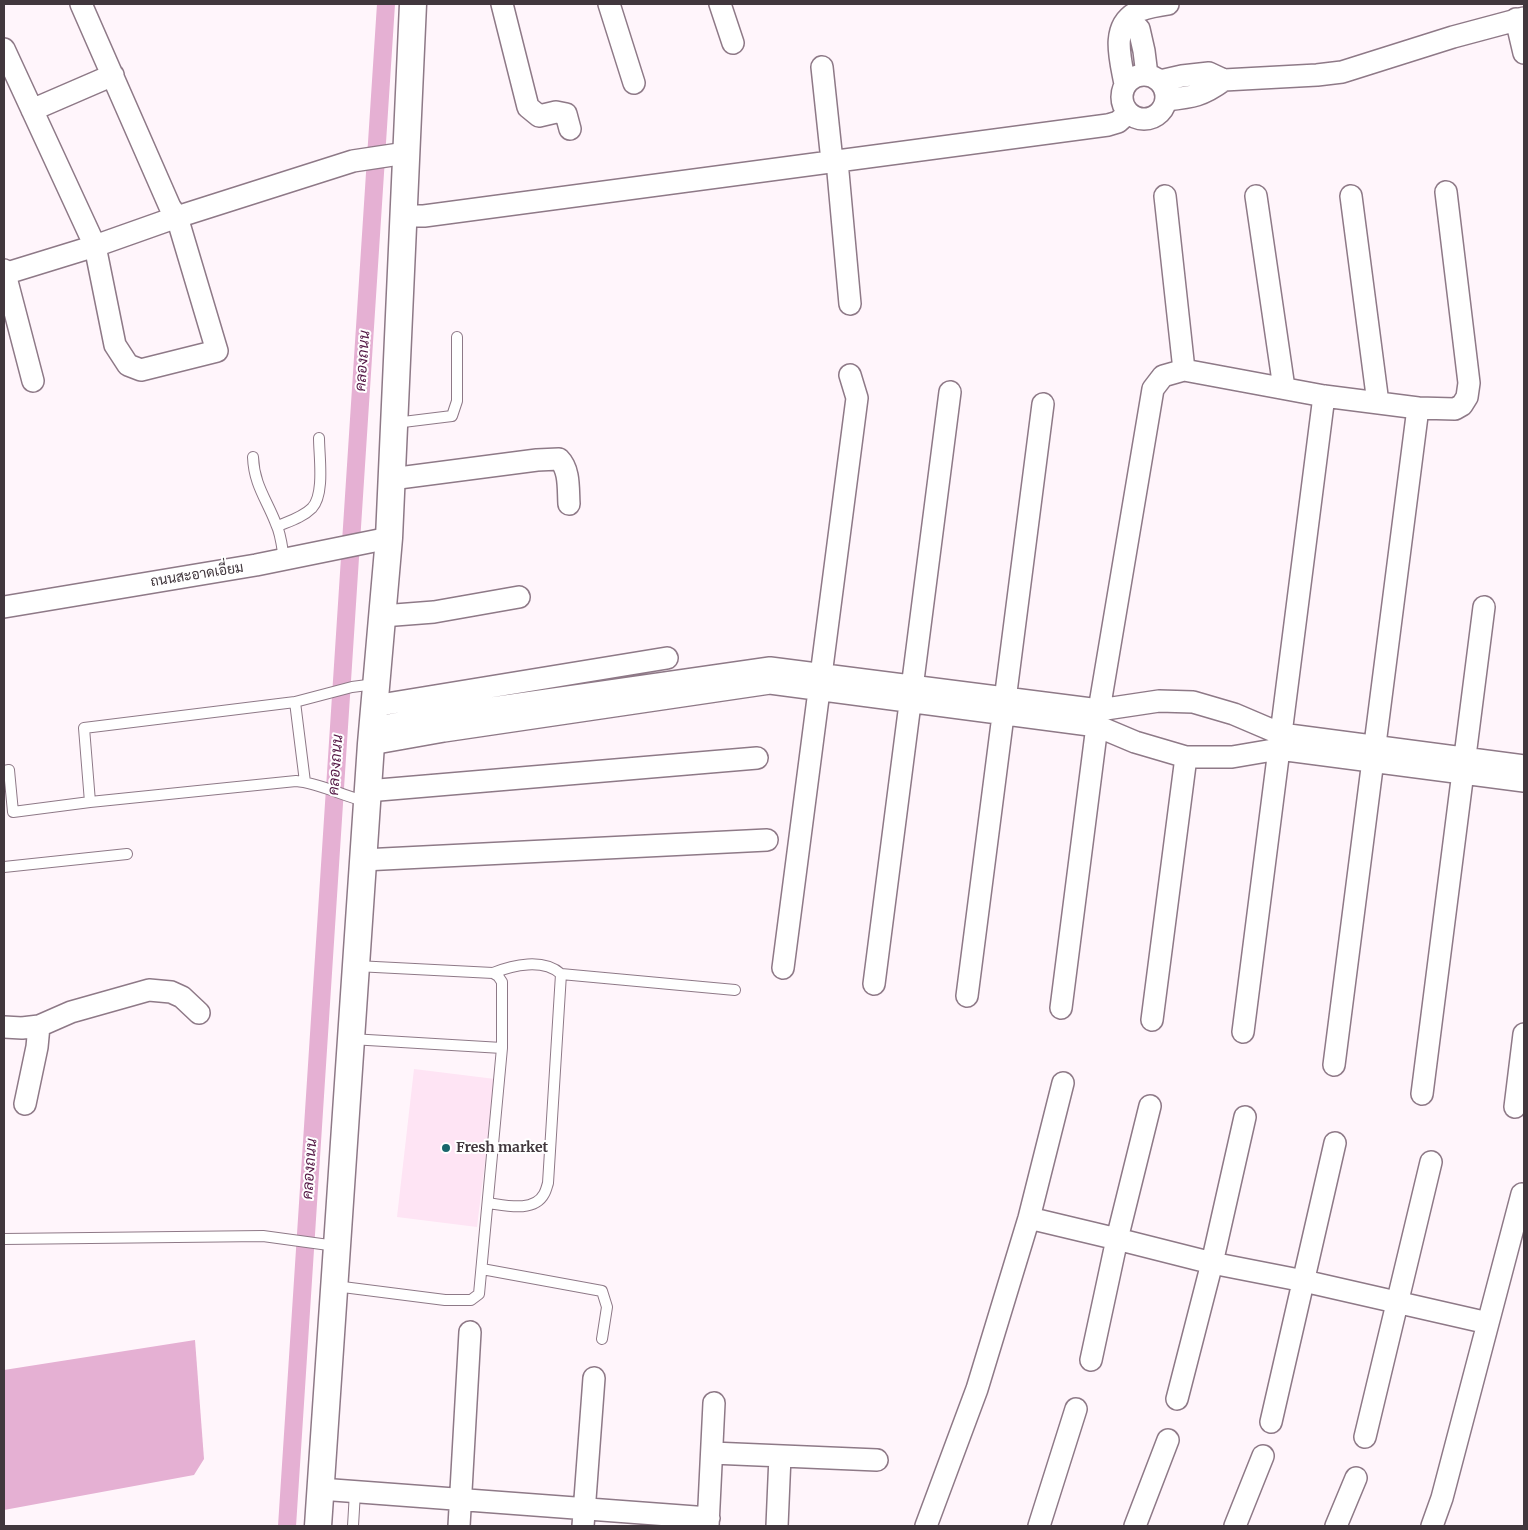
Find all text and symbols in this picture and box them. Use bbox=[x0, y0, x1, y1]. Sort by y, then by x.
water label: คลองถนน bbox=[352, 330, 374, 392]
street label: ถนนสะอาดเอี่ยม bbox=[149, 559, 245, 591]
water label: คลองถนน bbox=[325, 734, 347, 796]
water label: คลองถนน bbox=[299, 1138, 321, 1200]
place label: Fresh market bbox=[456, 1140, 548, 1156]
marker: Fresh market bbox=[440, 1142, 452, 1154]

